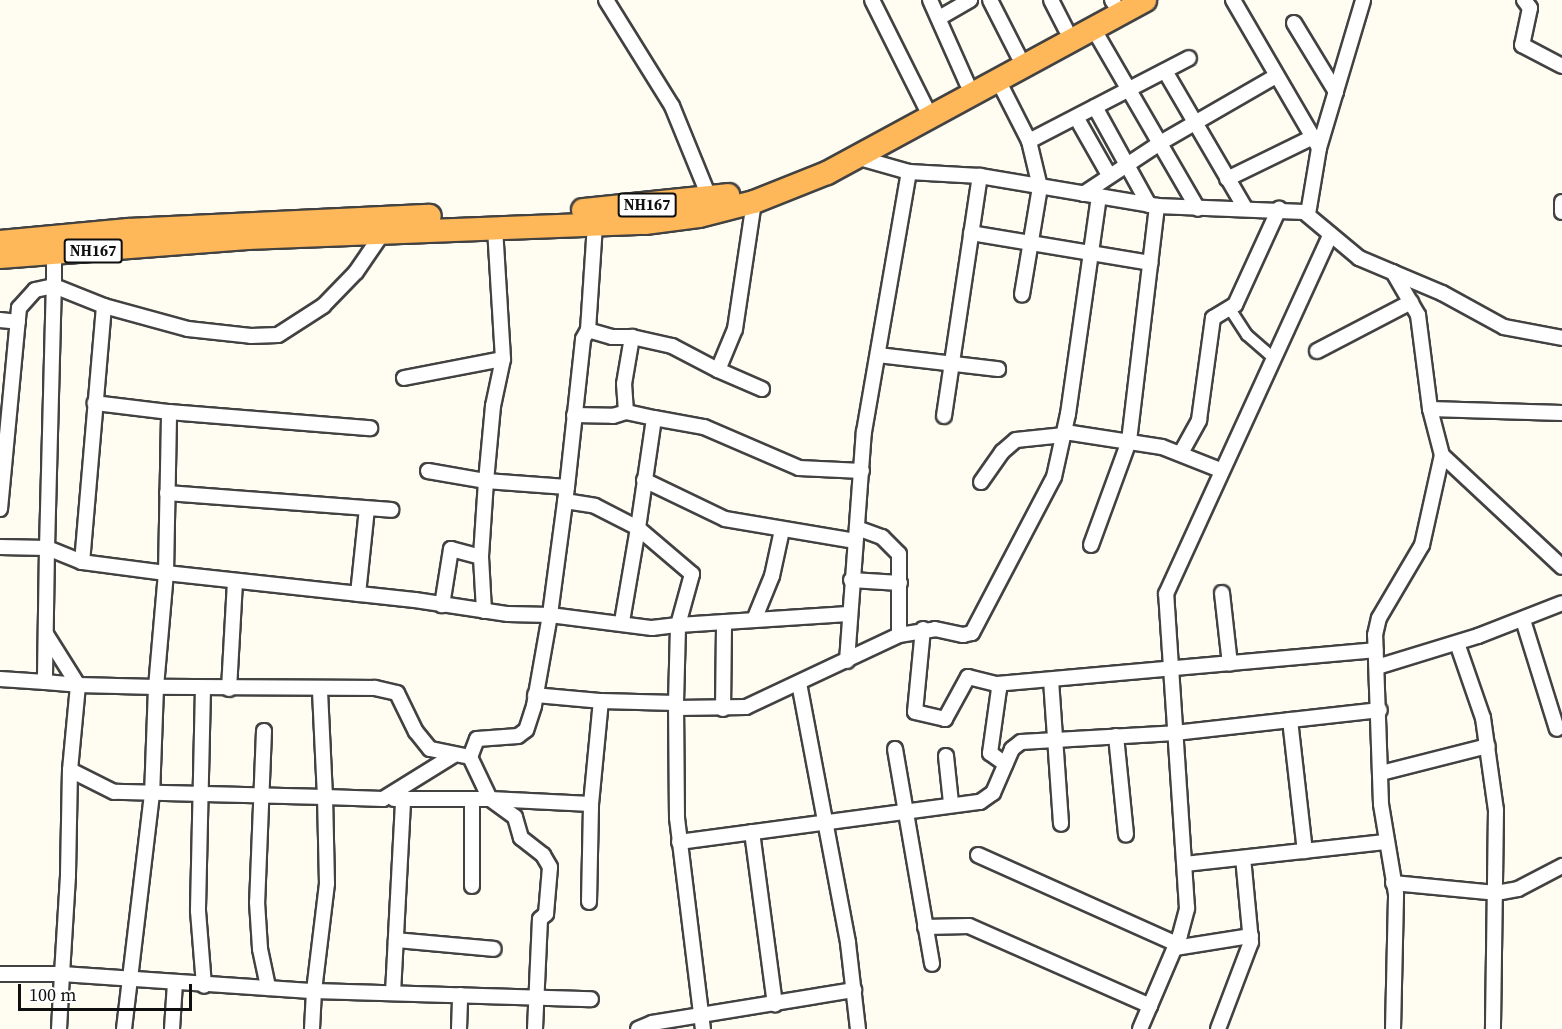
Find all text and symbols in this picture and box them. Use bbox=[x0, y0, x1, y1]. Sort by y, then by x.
road number: NH167 bbox=[617, 193, 677, 217]
road number: NH167 bbox=[63, 239, 123, 263]
scale bar bbox=[21, 972, 195, 1010]
text: 100 m bbox=[29, 982, 76, 1007]

